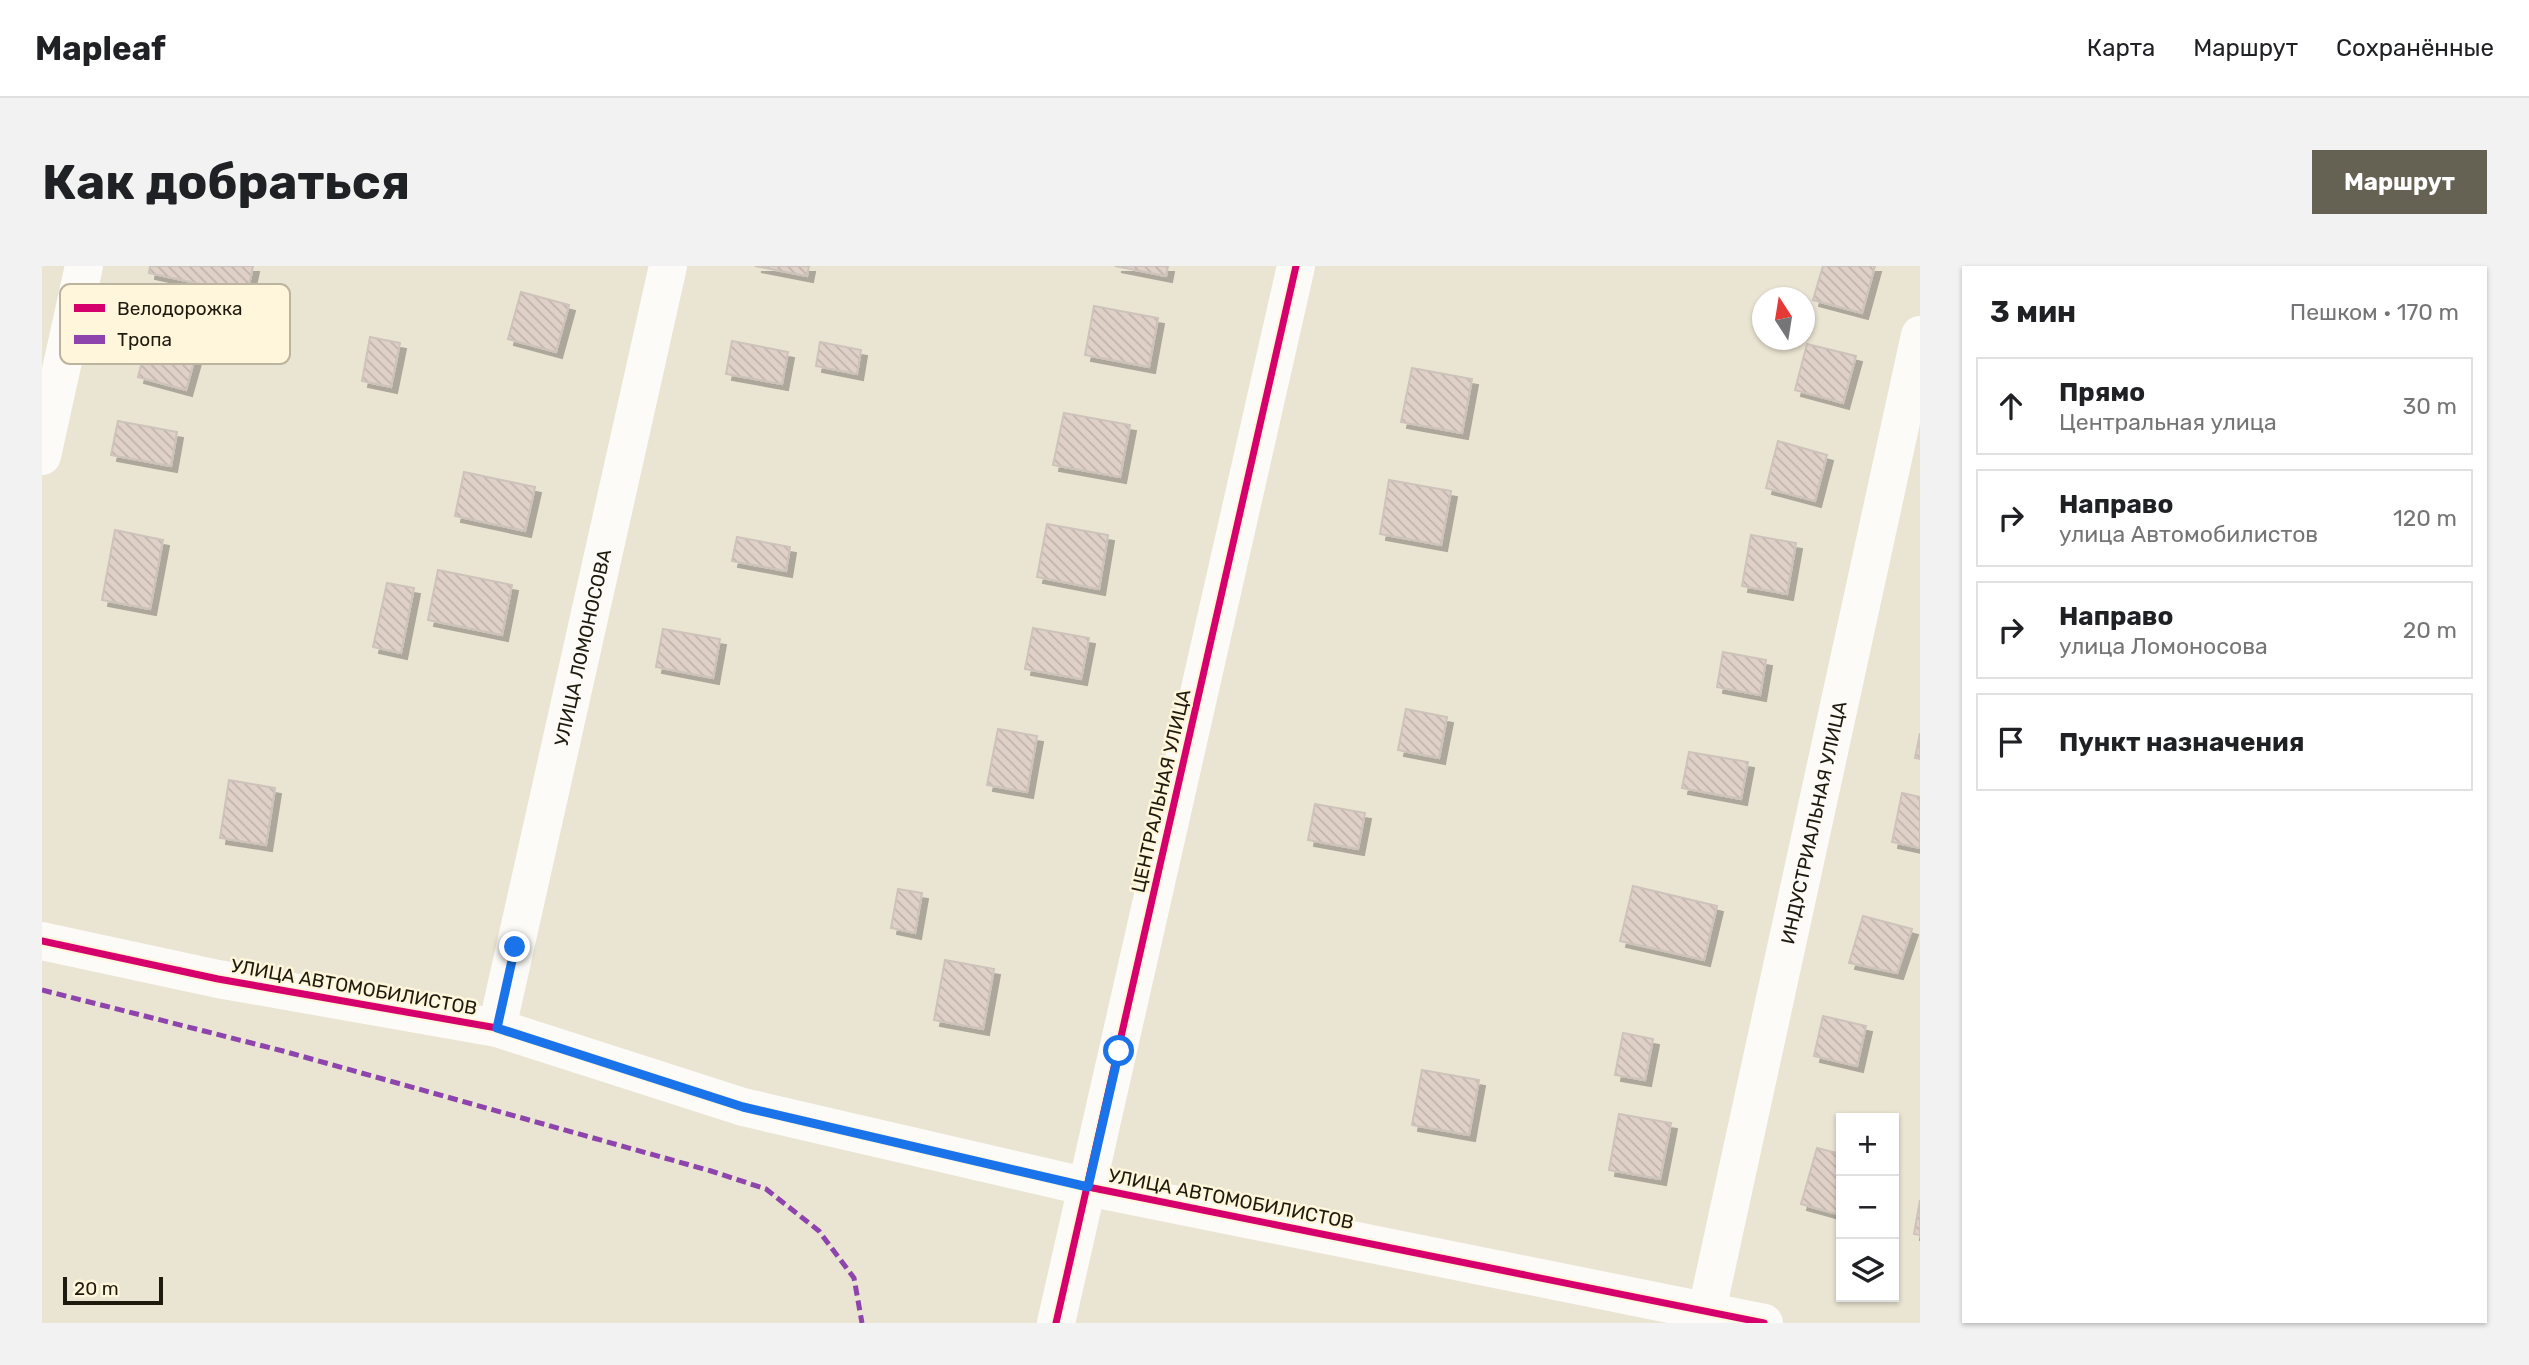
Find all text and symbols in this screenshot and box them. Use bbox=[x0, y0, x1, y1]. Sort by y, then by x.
text: Mapleaf bbox=[35, 29, 166, 68]
text: Карта bbox=[2087, 34, 2155, 62]
text: Маршрут bbox=[2193, 34, 2298, 62]
text: Сохранённые bbox=[2336, 34, 2494, 62]
button: Маршрут bbox=[2312, 150, 2487, 214]
text: Как добраться bbox=[42, 153, 410, 211]
legend bbox=[60, 284, 290, 364]
north arrow bbox=[1752, 287, 1815, 350]
text: 3 мин bbox=[1990, 294, 2076, 330]
text: Велодорожка bbox=[117, 297, 243, 320]
text: Пешком · 170 m bbox=[2290, 298, 2459, 326]
text: Тропа bbox=[117, 328, 172, 351]
text: Прямо bbox=[2059, 377, 2145, 408]
icon: ahead bbox=[1992, 387, 2030, 425]
text: 30 m bbox=[2402, 392, 2457, 420]
text: Центральная улица bbox=[2059, 408, 2277, 436]
text: Направо bbox=[2059, 489, 2173, 520]
icon: right bbox=[1992, 499, 2030, 537]
text: 120 m bbox=[2393, 504, 2457, 532]
text: улица Автомобилистов bbox=[2059, 520, 2318, 548]
street label: УЛИЦА ЛОМОНОСОВА bbox=[549, 547, 616, 748]
text: Направо bbox=[2059, 601, 2173, 632]
icon: right bbox=[1992, 611, 2030, 649]
text: 20 m bbox=[2403, 616, 2457, 644]
text: улица Ломоносова bbox=[2059, 632, 2268, 660]
street label: ЦЕНТРАЛЬНАЯ УЛИЦА bbox=[1126, 687, 1196, 895]
street label: ИНДУСТРИАЛЬНАЯ УЛИЦА bbox=[1776, 699, 1851, 946]
icon: arrive bbox=[1992, 723, 2030, 761]
text: Пункт назначения bbox=[2059, 727, 2304, 758]
route end bbox=[499, 931, 530, 962]
street label: УЛИЦА АВТОМОБИЛИСТОВ bbox=[229, 954, 479, 1020]
route start bbox=[1103, 1035, 1134, 1066]
map controls bbox=[1836, 1113, 1899, 1302]
button: + bbox=[1836, 1113, 1899, 1176]
street label: УЛИЦА АВТОМОБИЛИСТОВ bbox=[1106, 1164, 1356, 1234]
button: − bbox=[1836, 1176, 1899, 1239]
button: layers bbox=[1836, 1239, 1899, 1302]
scale bar bbox=[63, 1274, 163, 1306]
text: 20 m bbox=[74, 1277, 119, 1300]

